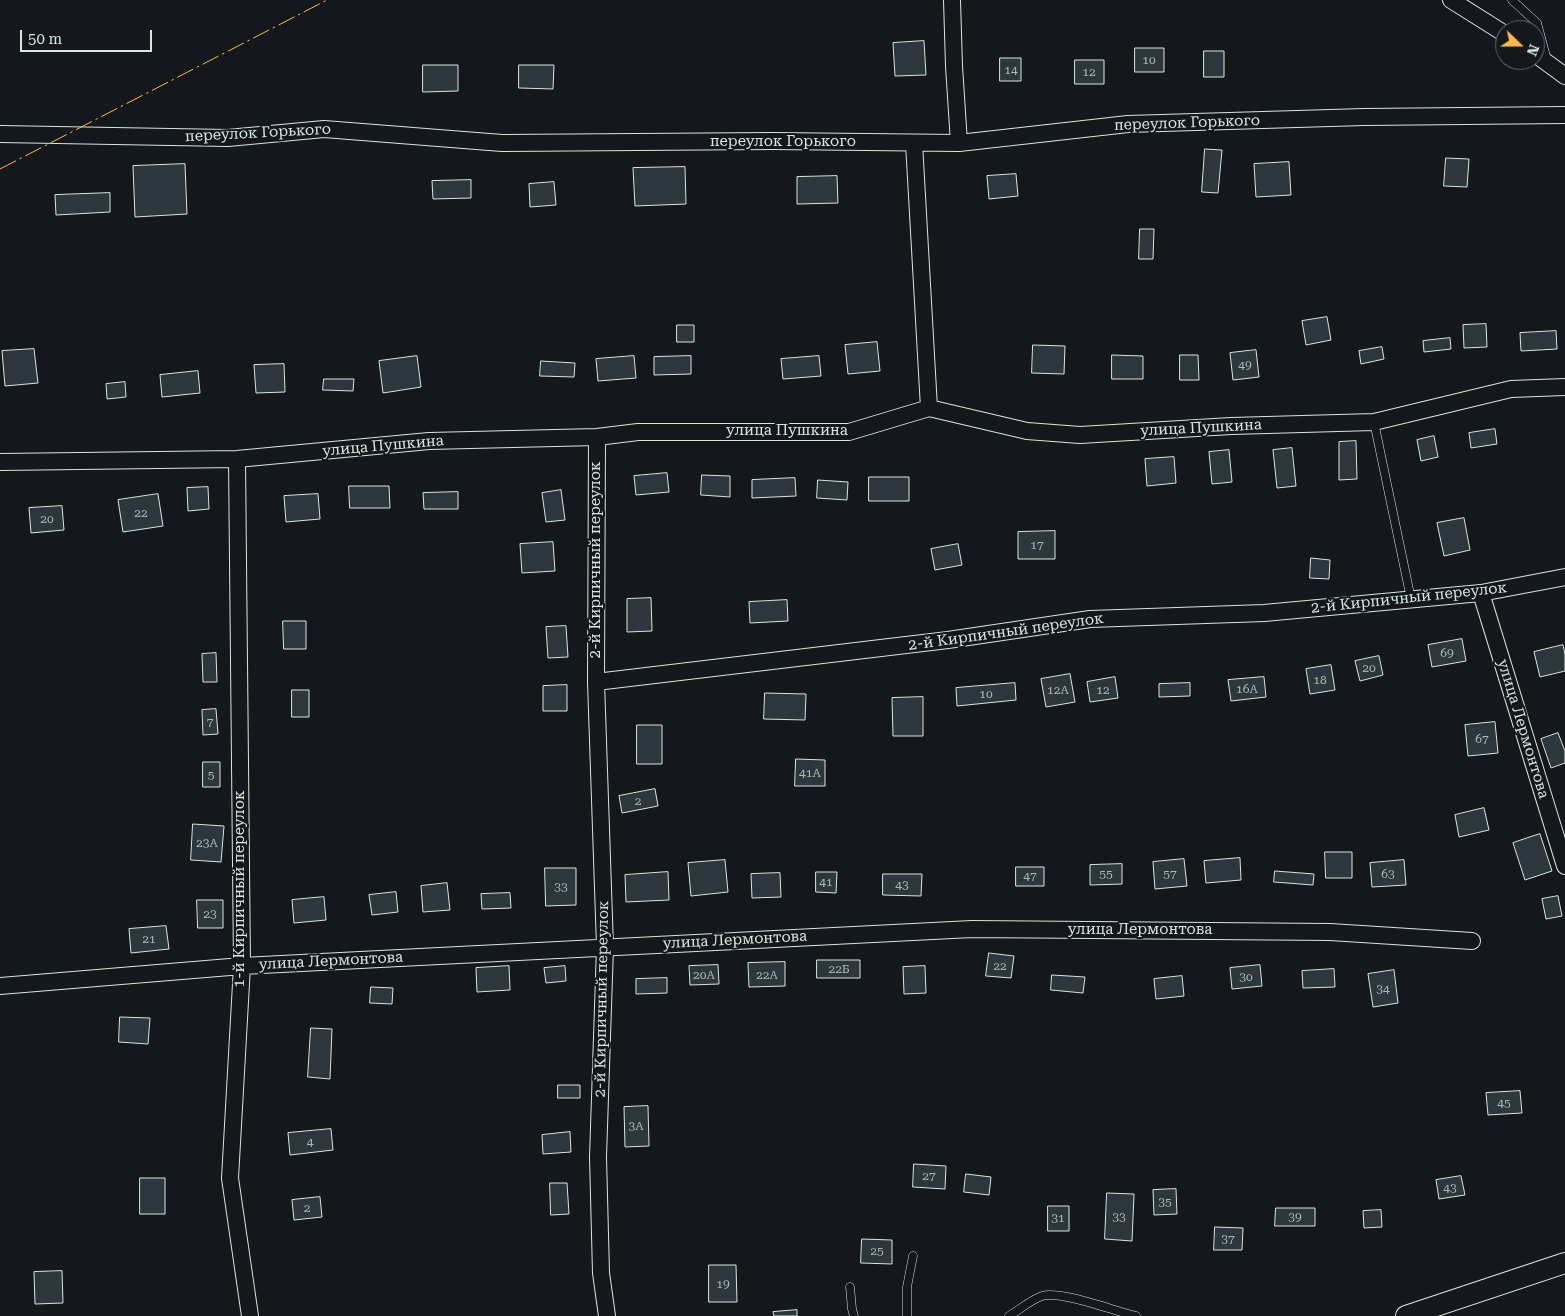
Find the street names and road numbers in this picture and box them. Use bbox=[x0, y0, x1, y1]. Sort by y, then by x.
street label: переулок Горького bbox=[1114, 111, 1260, 135]
street label: переулок Горького bbox=[185, 120, 331, 146]
street label: переулок Горького bbox=[710, 133, 856, 151]
street label: улица Пушкина bbox=[1140, 416, 1262, 440]
street label: улица Пушкина bbox=[726, 422, 848, 440]
street label: улица Пушкина bbox=[322, 432, 444, 460]
street label: 2-й Кирпичный переулок bbox=[587, 462, 605, 658]
street label: 2-й Кирпичный переулок bbox=[1310, 579, 1508, 617]
street label: 2-й Кирпичный переулок bbox=[907, 609, 1105, 655]
street label: улица Лермонтова bbox=[1493, 657, 1553, 801]
street label: 1-й Кирпичный переулок bbox=[231, 791, 249, 987]
street label: 2-й Кирпичный переулок bbox=[591, 900, 613, 1098]
street label: улица Лермонтова bbox=[1068, 921, 1212, 939]
street label: улица Лермонтова bbox=[662, 927, 808, 953]
street label: улица Лермонтова bbox=[258, 948, 404, 974]

